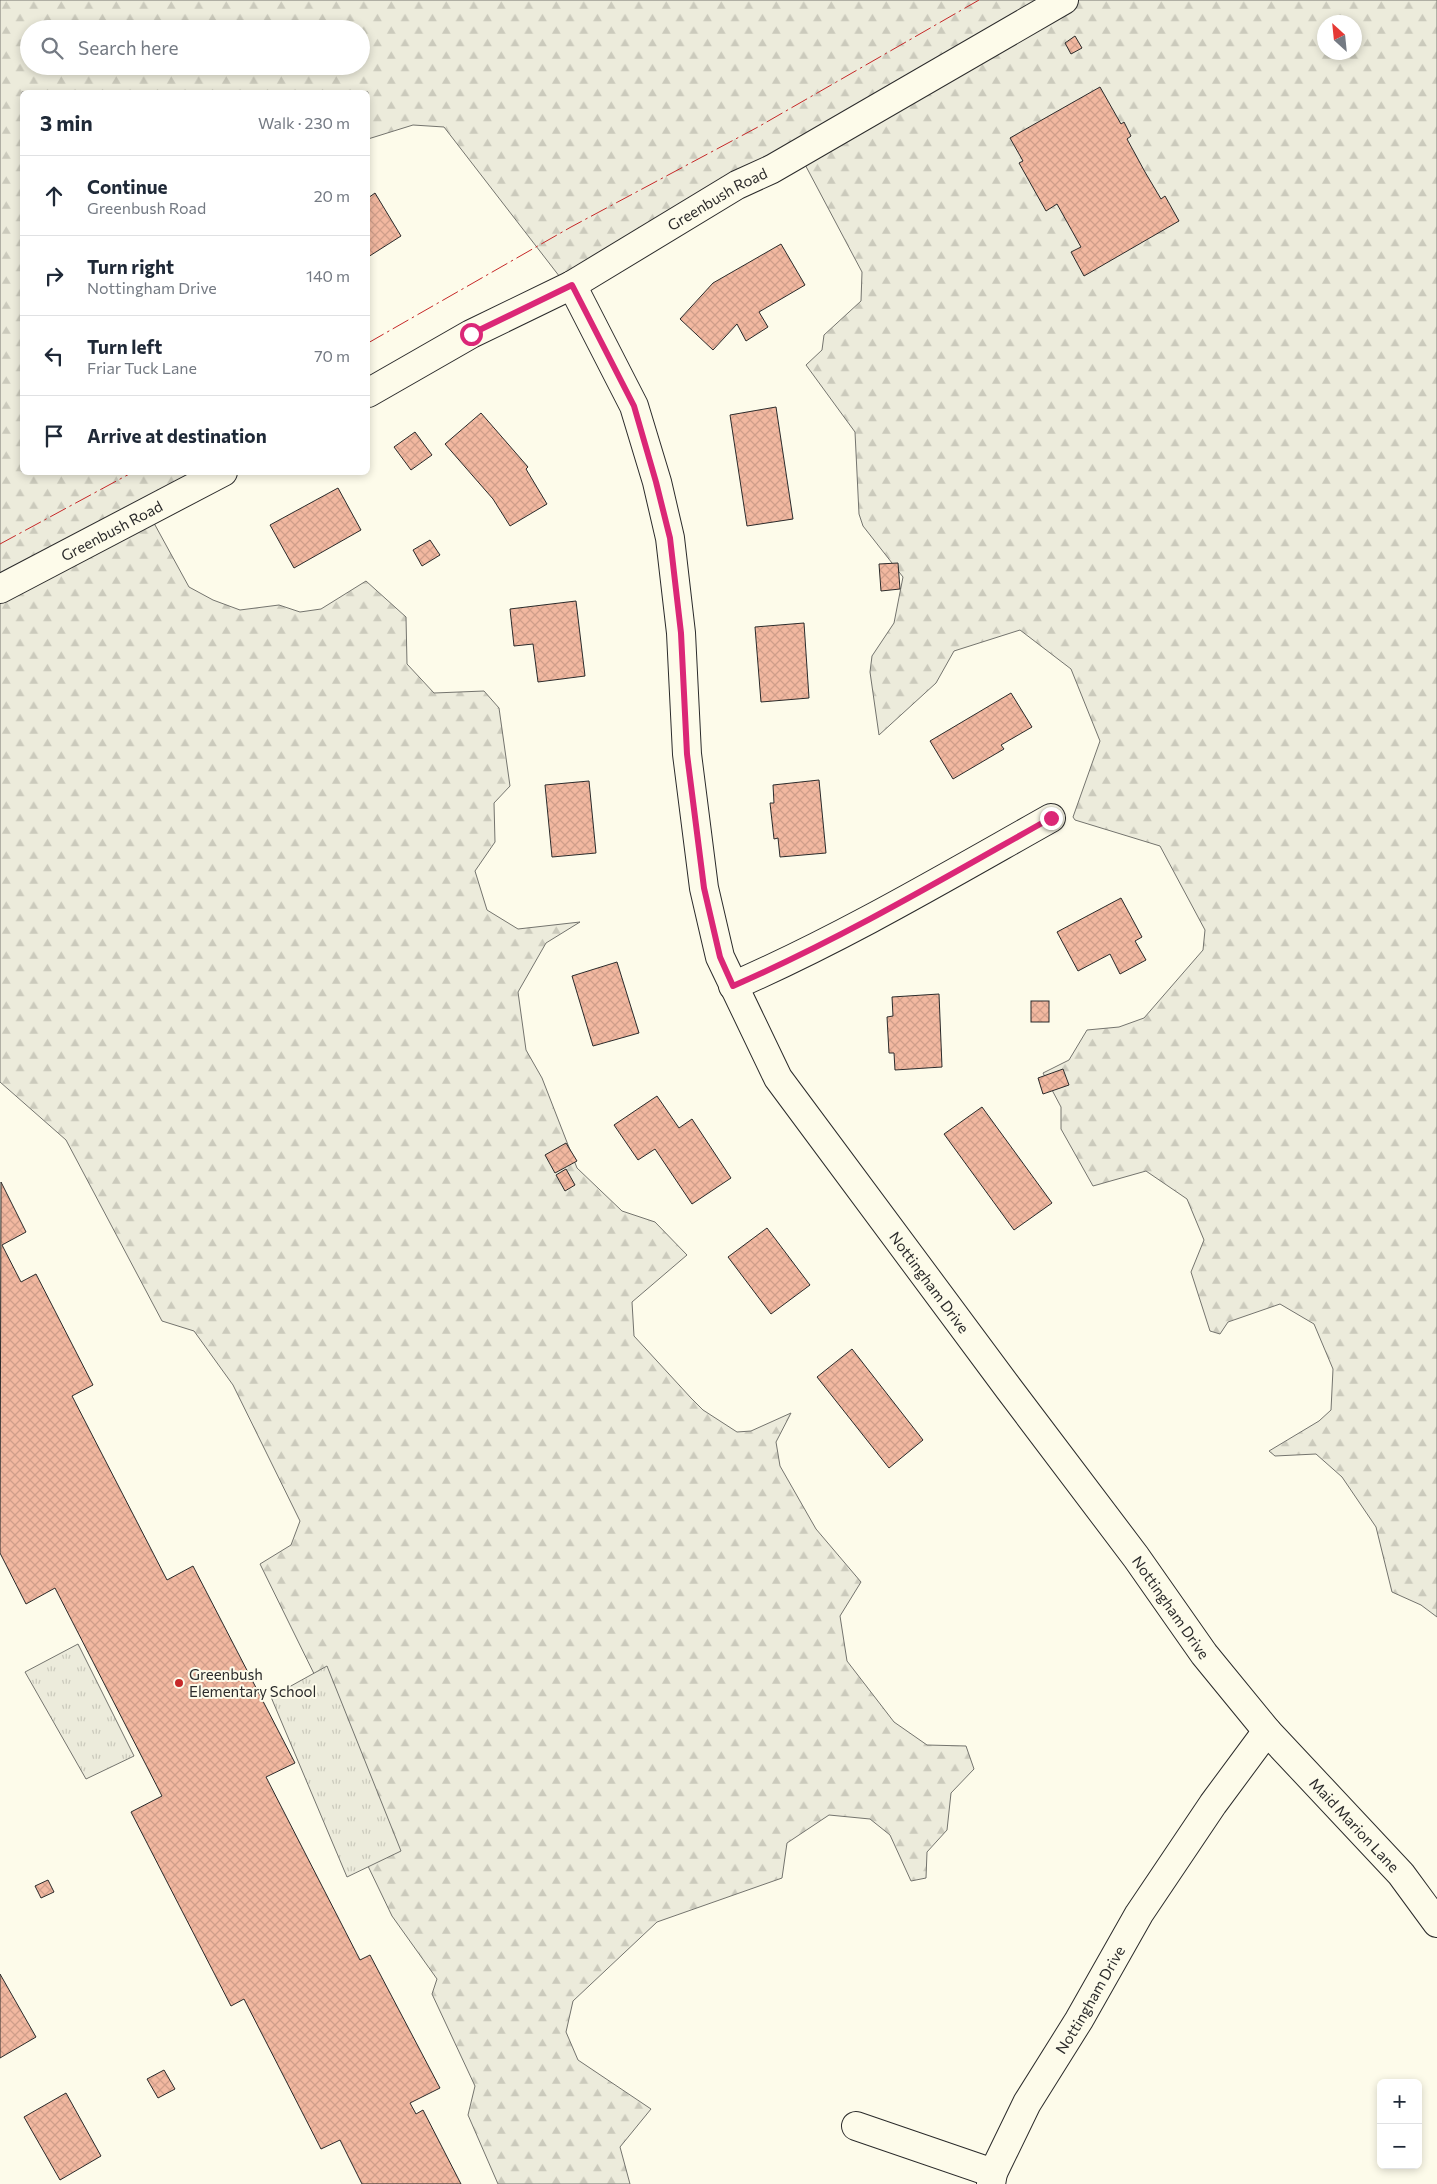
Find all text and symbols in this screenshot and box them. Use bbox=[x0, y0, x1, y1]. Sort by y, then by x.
north arrow bbox=[1317, 15, 1362, 60]
search box bbox=[20, 20, 370, 75]
icon: search bbox=[38, 34, 66, 62]
text: Search here bbox=[78, 36, 178, 59]
text: 3 min bbox=[40, 110, 93, 135]
text: Walk · 230 m bbox=[258, 113, 350, 132]
street label: Greenbush Road bbox=[664, 164, 770, 234]
text: Continue bbox=[87, 175, 167, 198]
icon: ahead bbox=[40, 182, 68, 210]
text: 20 m bbox=[314, 186, 350, 205]
text: Greenbush Road bbox=[87, 198, 206, 217]
text: Turn right bbox=[87, 255, 174, 278]
icon: right bbox=[40, 262, 68, 290]
text: 140 m bbox=[306, 266, 350, 285]
text: Nottingham Drive bbox=[87, 278, 217, 297]
route start bbox=[460, 323, 483, 346]
text: Turn left bbox=[87, 335, 162, 358]
icon: left bbox=[40, 342, 68, 370]
text: 70 m bbox=[314, 346, 350, 365]
text: Friar Tuck Lane bbox=[87, 358, 197, 377]
icon: arrive bbox=[40, 422, 68, 450]
text: Arrive at destination bbox=[87, 424, 267, 447]
street label: Greenbush Road bbox=[58, 497, 165, 564]
route end bbox=[1040, 807, 1063, 830]
street label: Nottingham Drive bbox=[886, 1228, 973, 1336]
street label: Nottingham Drive bbox=[1129, 1552, 1214, 1662]
place label: Greenbush Elementary School bbox=[189, 1665, 316, 1700]
marker: Greenbush Elementary School bbox=[173, 1677, 185, 1689]
street label: Maid Marion Lane bbox=[1306, 1774, 1403, 1876]
street label: Nottingham Drive bbox=[1051, 1942, 1128, 2057]
map controls bbox=[1377, 2079, 1422, 2169]
button: + bbox=[1377, 2079, 1422, 2124]
button: − bbox=[1377, 2124, 1422, 2169]

